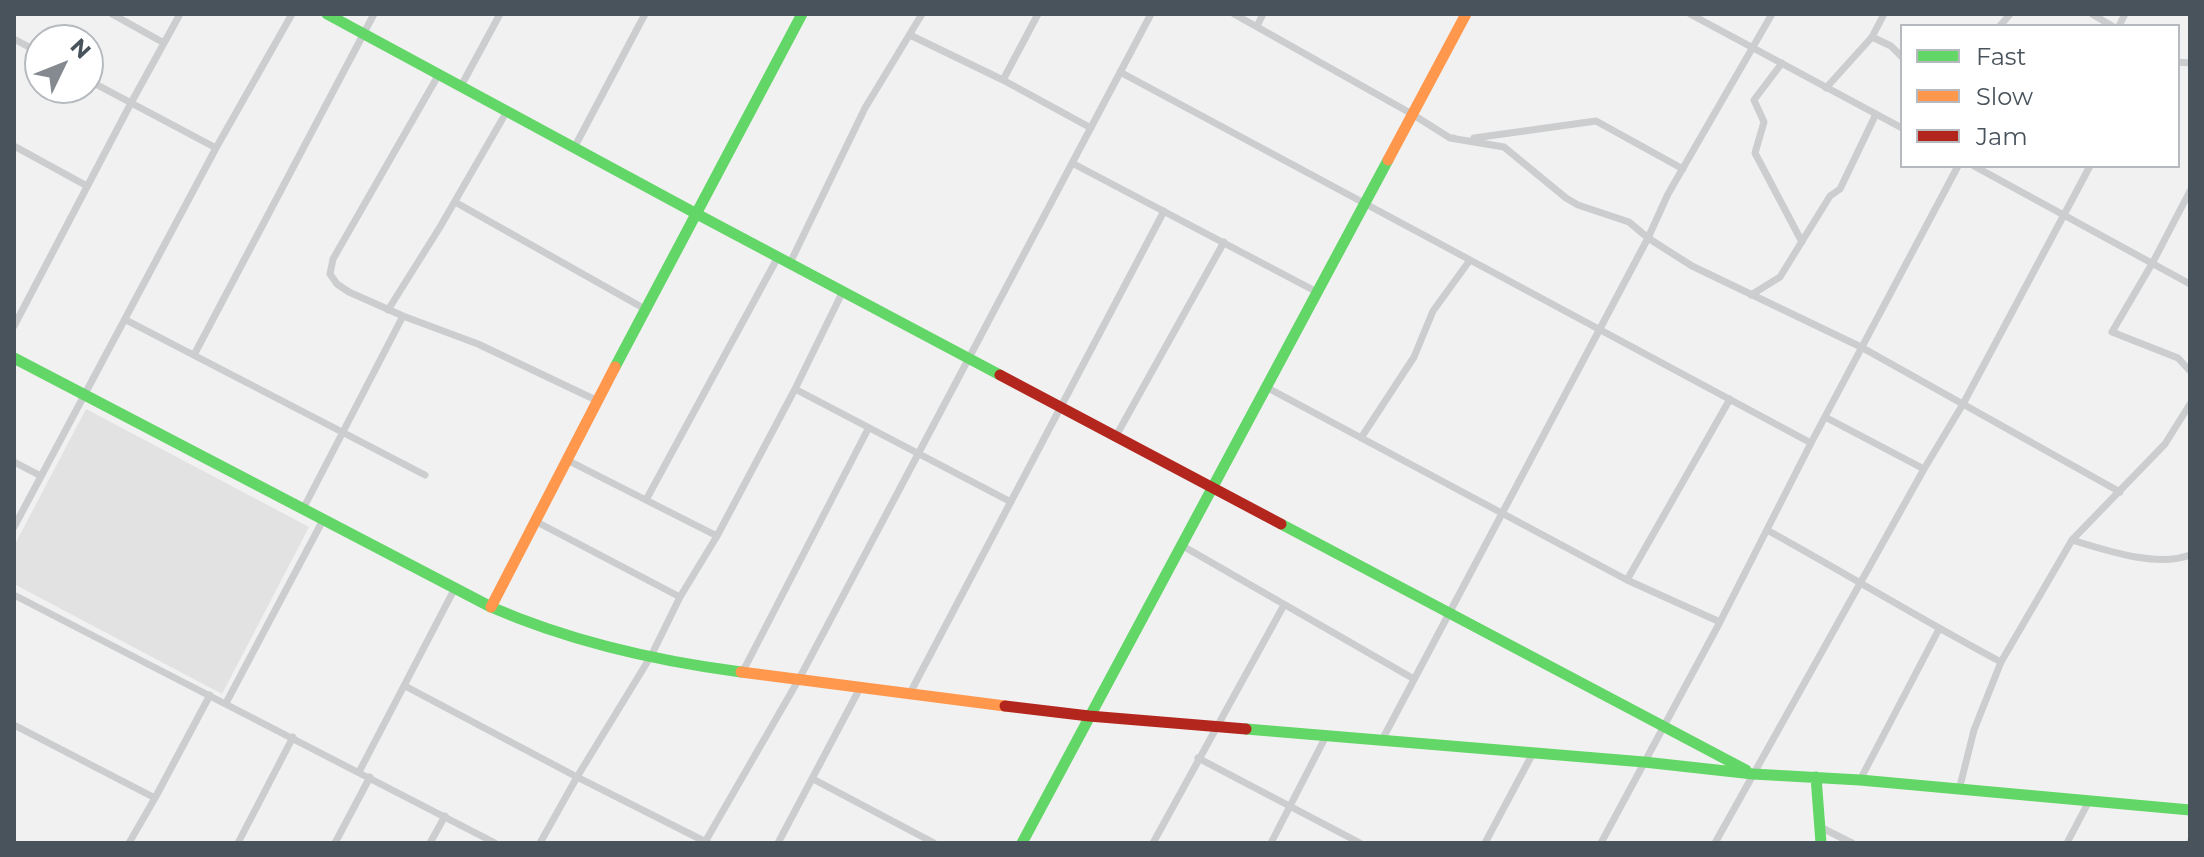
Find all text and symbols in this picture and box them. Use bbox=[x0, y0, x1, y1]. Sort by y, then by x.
north arrow bbox=[24, 24, 104, 104]
legend bbox=[1900, 24, 2180, 168]
text: N bbox=[65, 33, 96, 64]
text: Fast bbox=[1976, 42, 2026, 71]
text: Slow bbox=[1976, 82, 2033, 111]
text: Jam bbox=[1976, 122, 2028, 151]

